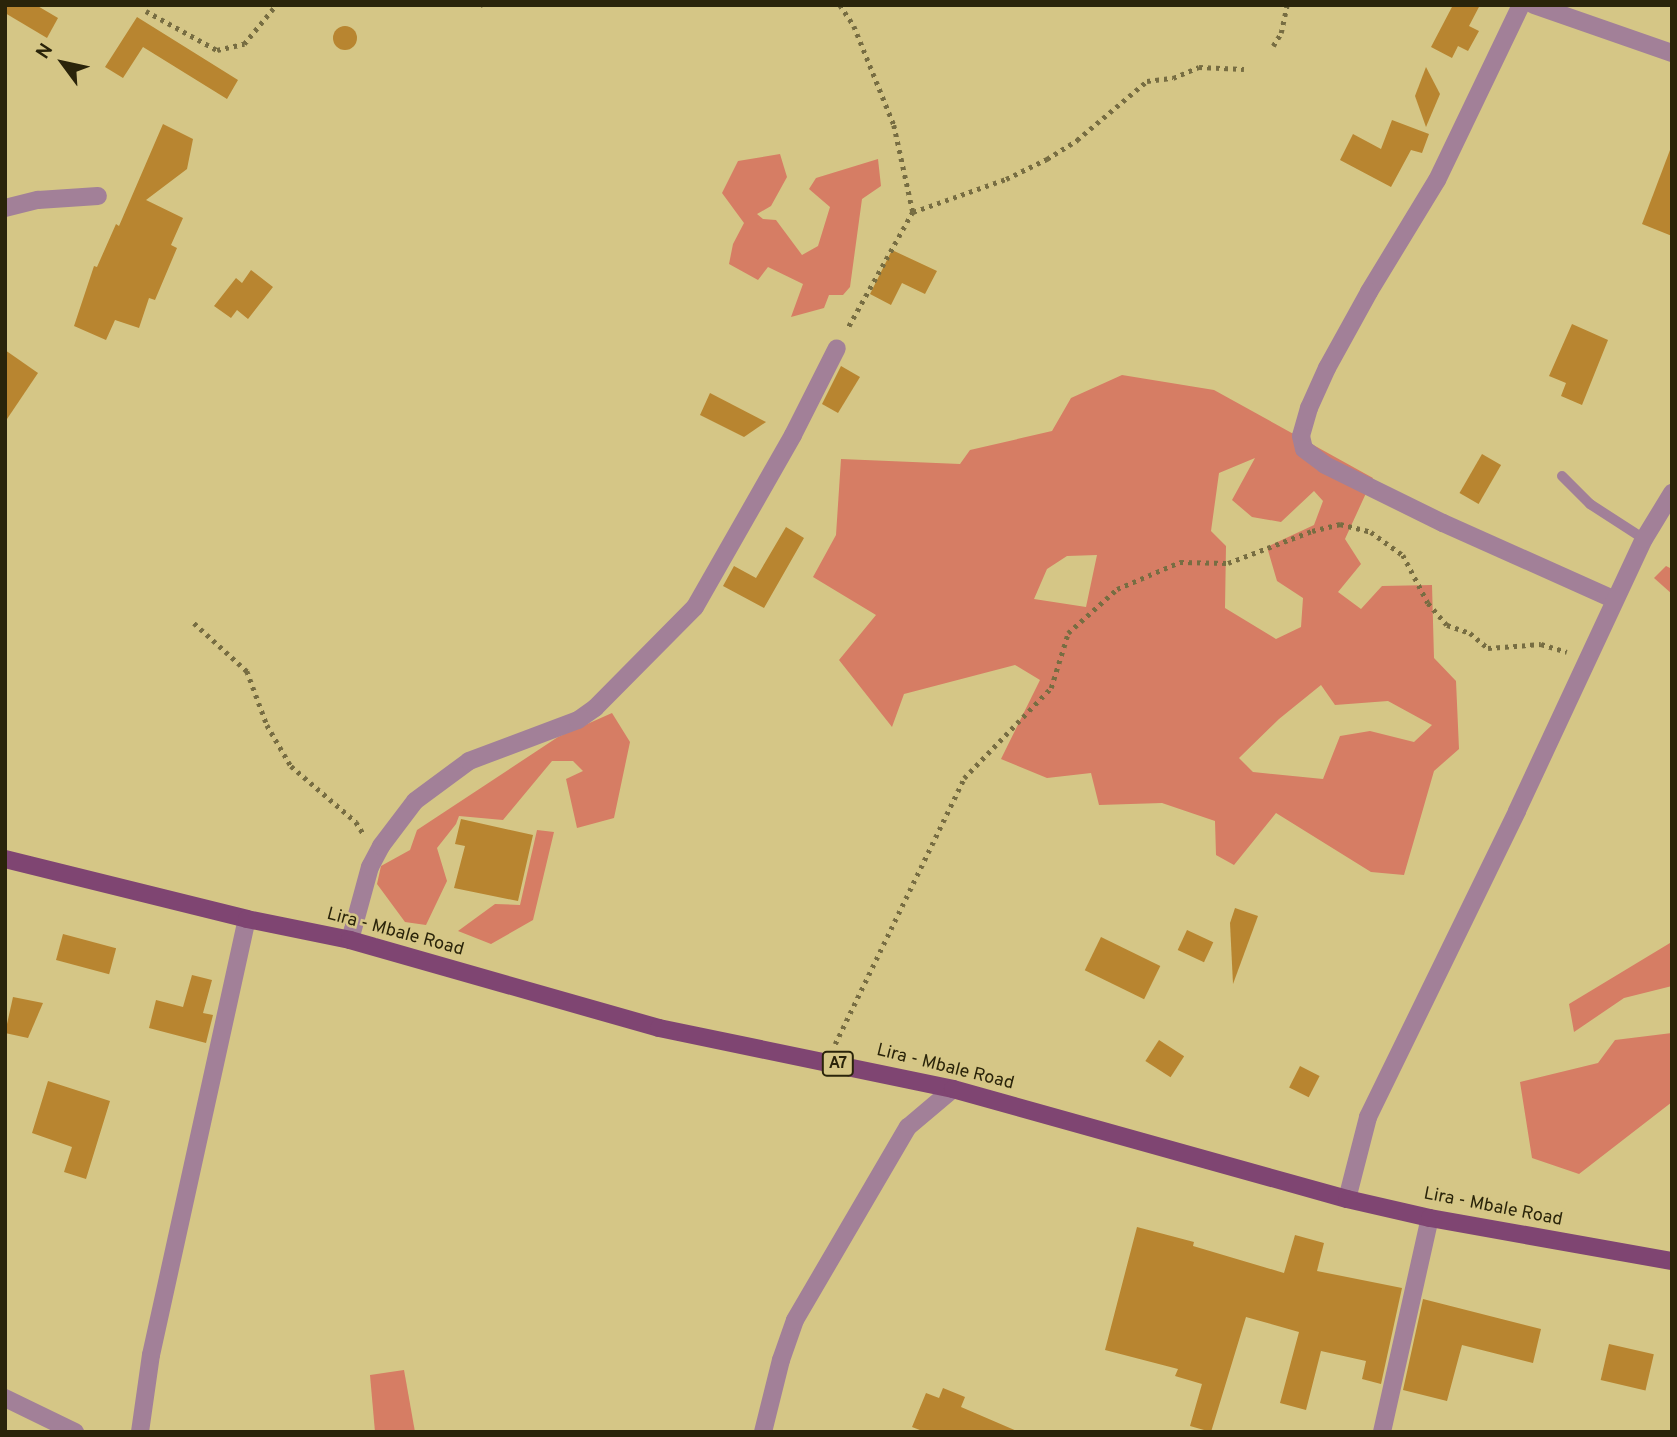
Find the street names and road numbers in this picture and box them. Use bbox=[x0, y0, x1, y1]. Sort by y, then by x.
street label: Lira - Mbale Road bbox=[324, 904, 466, 962]
street label: Lira - Mbale Road bbox=[874, 1040, 1016, 1096]
road number: A7 bbox=[820, 1052, 856, 1076]
street label: Lira - Mbale Road bbox=[1422, 1184, 1564, 1232]

